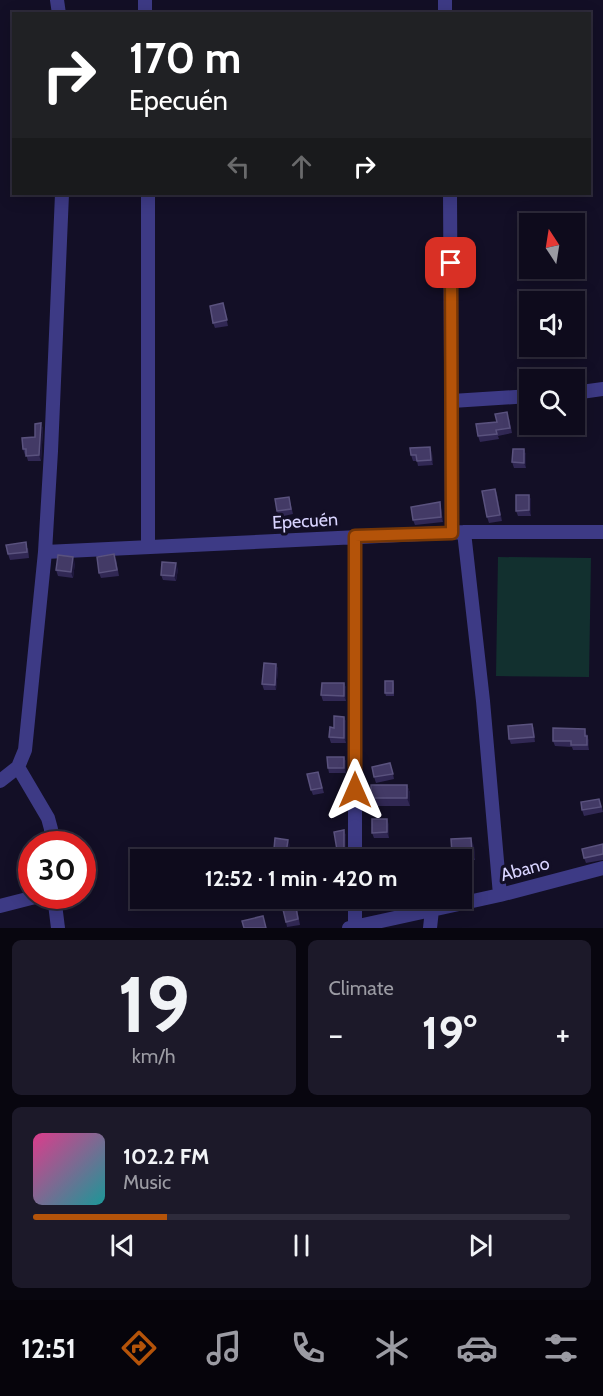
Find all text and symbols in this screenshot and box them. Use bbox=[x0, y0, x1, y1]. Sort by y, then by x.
text: 170 m bbox=[129, 32, 241, 84]
icon: right bbox=[30, 36, 108, 114]
text: Epecuén bbox=[129, 84, 228, 117]
icon: left bbox=[222, 150, 255, 183]
icon: ahead bbox=[285, 150, 318, 183]
icon: right bbox=[348, 150, 381, 183]
north arrow bbox=[519, 213, 585, 279]
map controls bbox=[519, 213, 585, 435]
pin bbox=[425, 237, 476, 288]
icon: arrive bbox=[434, 246, 467, 279]
button: sound bbox=[519, 291, 585, 357]
button: search bbox=[519, 369, 585, 435]
street label: Epecuén bbox=[272, 508, 338, 534]
position arrow bbox=[323, 758, 387, 822]
speed limit sign: 30 bbox=[18, 831, 96, 909]
street label: Abano bbox=[498, 852, 552, 886]
text: 12:52 · 1 min · 420 m bbox=[205, 865, 397, 892]
text: 19 bbox=[117, 957, 190, 1052]
text: Climate bbox=[329, 976, 394, 1000]
text: 19° bbox=[422, 1006, 477, 1060]
text: − bbox=[329, 1014, 343, 1054]
text: + bbox=[555, 1014, 570, 1054]
text: km/h bbox=[132, 1044, 176, 1068]
text: 102.2 FM bbox=[123, 1143, 209, 1170]
text: Music bbox=[123, 1170, 171, 1194]
icon: previous bbox=[106, 1229, 139, 1262]
icon: pause bbox=[285, 1229, 318, 1262]
icon: next bbox=[464, 1229, 497, 1262]
icon: directions bbox=[118, 1327, 160, 1369]
icon: music bbox=[203, 1327, 245, 1369]
icon: phone bbox=[287, 1327, 329, 1369]
icon: climate bbox=[371, 1327, 413, 1369]
icon: car bbox=[456, 1327, 498, 1369]
icon: filters bbox=[540, 1327, 582, 1369]
text: 12:51 bbox=[21, 1332, 76, 1365]

